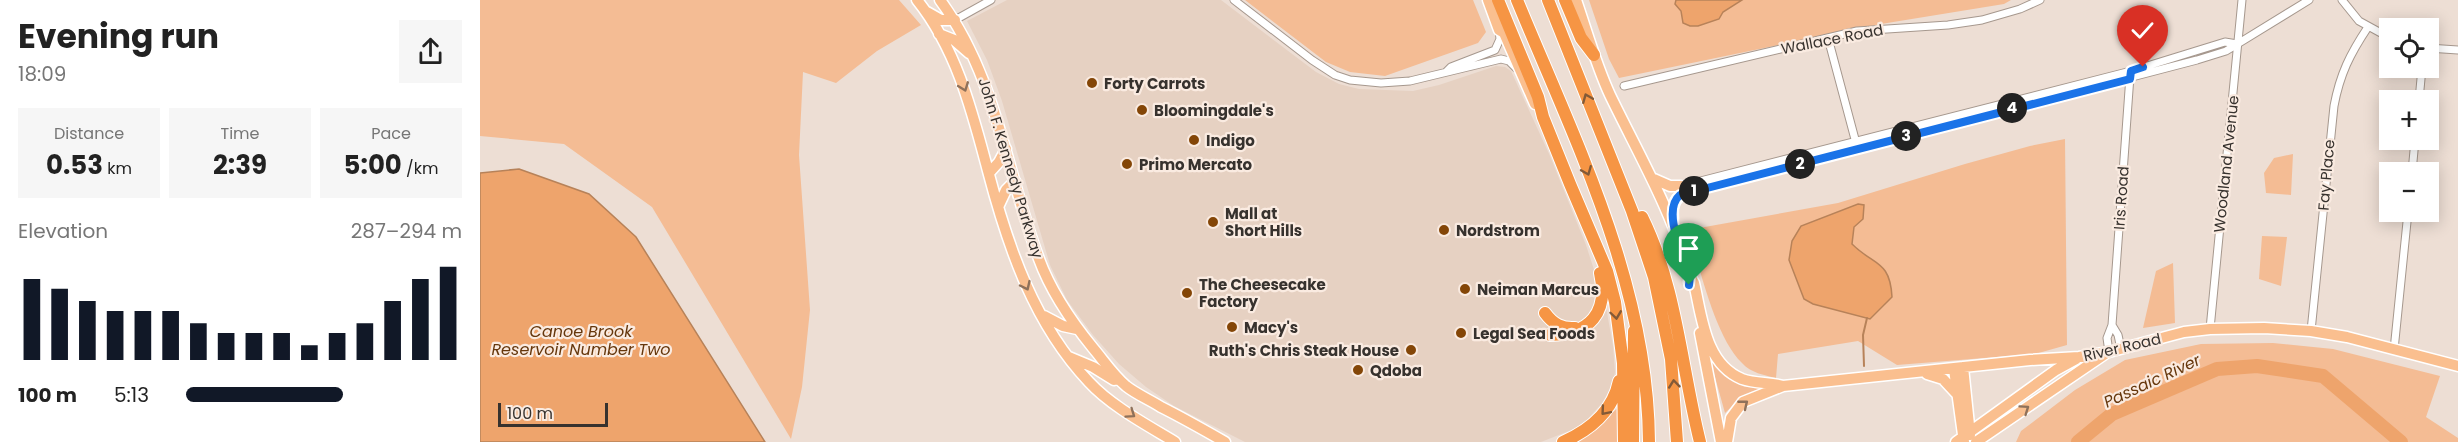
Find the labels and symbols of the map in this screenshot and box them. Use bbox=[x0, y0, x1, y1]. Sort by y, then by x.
pin bbox=[2117, 5, 2168, 67]
street label: Wallace Road bbox=[1779, 19, 1885, 59]
place label: Forty Carrots bbox=[1104, 73, 1205, 94]
street label: John F. Kennedy Parkway bbox=[973, 75, 1049, 261]
marker: Forty Carrots bbox=[1085, 76, 1099, 90]
one-way arrow bbox=[957, 81, 970, 91]
one-way arrow bbox=[1582, 93, 1594, 104]
pin: 4 bbox=[1997, 93, 2027, 123]
street label: Woodland Avenue bbox=[2208, 94, 2244, 234]
place label: Bloomingdale's bbox=[1154, 100, 1274, 121]
marker: Bloomingdale's bbox=[1135, 103, 1149, 117]
pin: 3 bbox=[1891, 121, 1921, 151]
place label: Indigo bbox=[1206, 130, 1255, 151]
marker: Indigo bbox=[1187, 133, 1201, 147]
street label: Fay Place bbox=[2312, 139, 2340, 211]
pin: 2 bbox=[1785, 149, 1815, 179]
place label: Primo Mercato bbox=[1139, 154, 1253, 175]
marker: Primo Mercato bbox=[1120, 157, 1134, 171]
one-way arrow bbox=[1580, 164, 1592, 175]
street label: Iris Road bbox=[2108, 165, 2134, 231]
pin: 1 bbox=[1679, 176, 1709, 206]
place label: Mall at Short Hills bbox=[1225, 203, 1302, 241]
marker: Mall at Short Hills bbox=[1206, 215, 1220, 229]
place label: Nordstrom bbox=[1456, 220, 1540, 241]
marker: Nordstrom bbox=[1437, 223, 1451, 237]
pin bbox=[1663, 223, 1714, 285]
place label: The Cheesecake Factory bbox=[1199, 274, 1326, 312]
one-way arrow bbox=[1018, 279, 1030, 290]
place label: Neiman Marcus bbox=[1477, 279, 1599, 300]
marker: Neiman Marcus bbox=[1458, 282, 1472, 296]
marker: The Cheesecake Factory bbox=[1180, 286, 1194, 300]
one-way arrow bbox=[1610, 310, 1622, 319]
place label: Macy's bbox=[1244, 317, 1298, 338]
water label: Canoe Brook Reservoir Number Two bbox=[491, 320, 671, 361]
marker: Macy's bbox=[1225, 320, 1239, 334]
place label: Legal Sea Foods bbox=[1473, 323, 1595, 344]
marker: Legal Sea Foods bbox=[1454, 326, 1468, 340]
street label: River Road bbox=[2081, 328, 2163, 366]
place label: Ruth's Chris Steak House bbox=[1209, 340, 1399, 361]
marker: Ruth's Chris Steak House bbox=[1404, 343, 1418, 357]
water label: Passaic River bbox=[2100, 348, 2205, 414]
place label: Qdoba bbox=[1370, 360, 1422, 381]
marker: Qdoba bbox=[1351, 363, 1365, 377]
one-way arrow bbox=[1668, 379, 1681, 388]
scale bar bbox=[498, 400, 608, 428]
one-way arrow bbox=[1737, 400, 1748, 411]
one-way arrow bbox=[1601, 404, 1612, 415]
one-way arrow bbox=[2018, 405, 2029, 416]
one-way arrow bbox=[1125, 407, 1136, 418]

